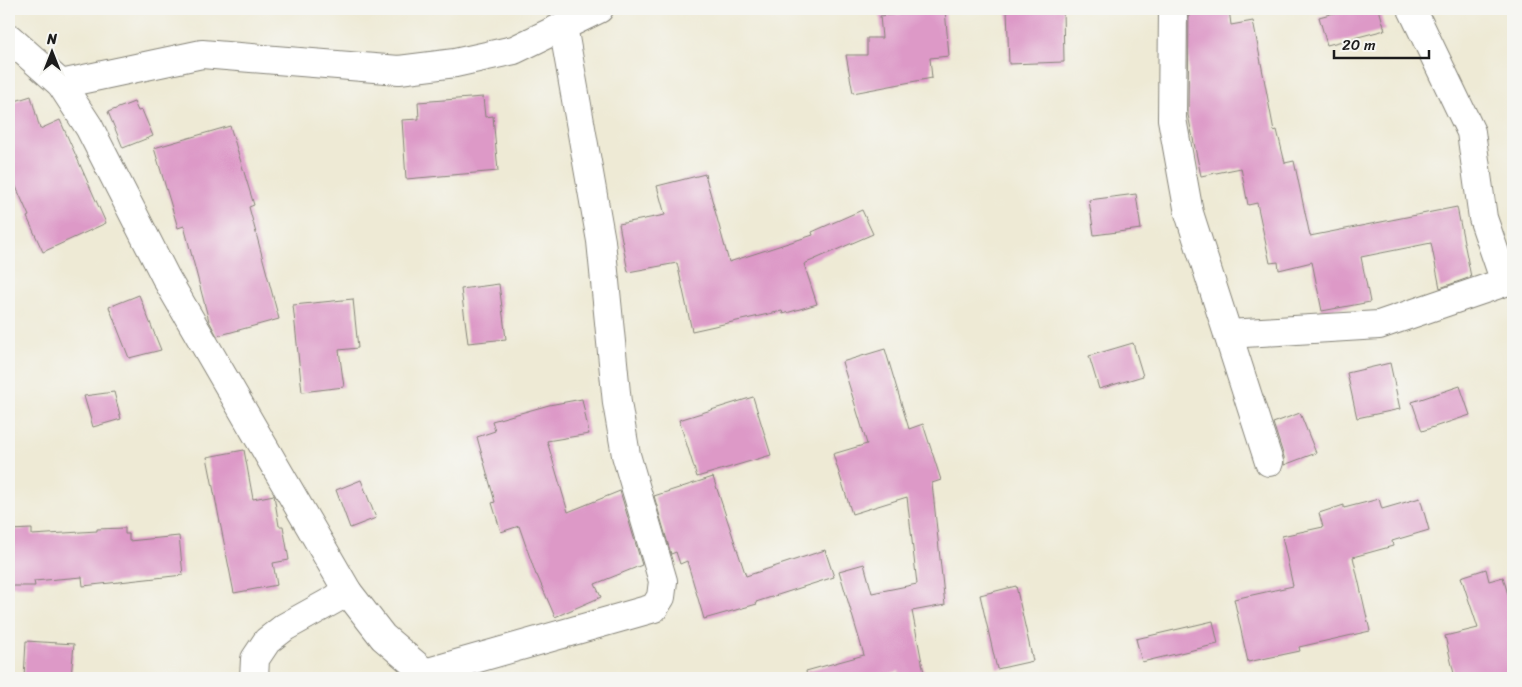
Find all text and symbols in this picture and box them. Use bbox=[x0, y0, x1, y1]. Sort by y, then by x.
text: N bbox=[46, 27, 57, 52]
north arrow bbox=[28, 28, 78, 78]
scale bar bbox=[1334, 28, 1430, 60]
text: 20 m bbox=[1342, 32, 1376, 58]

